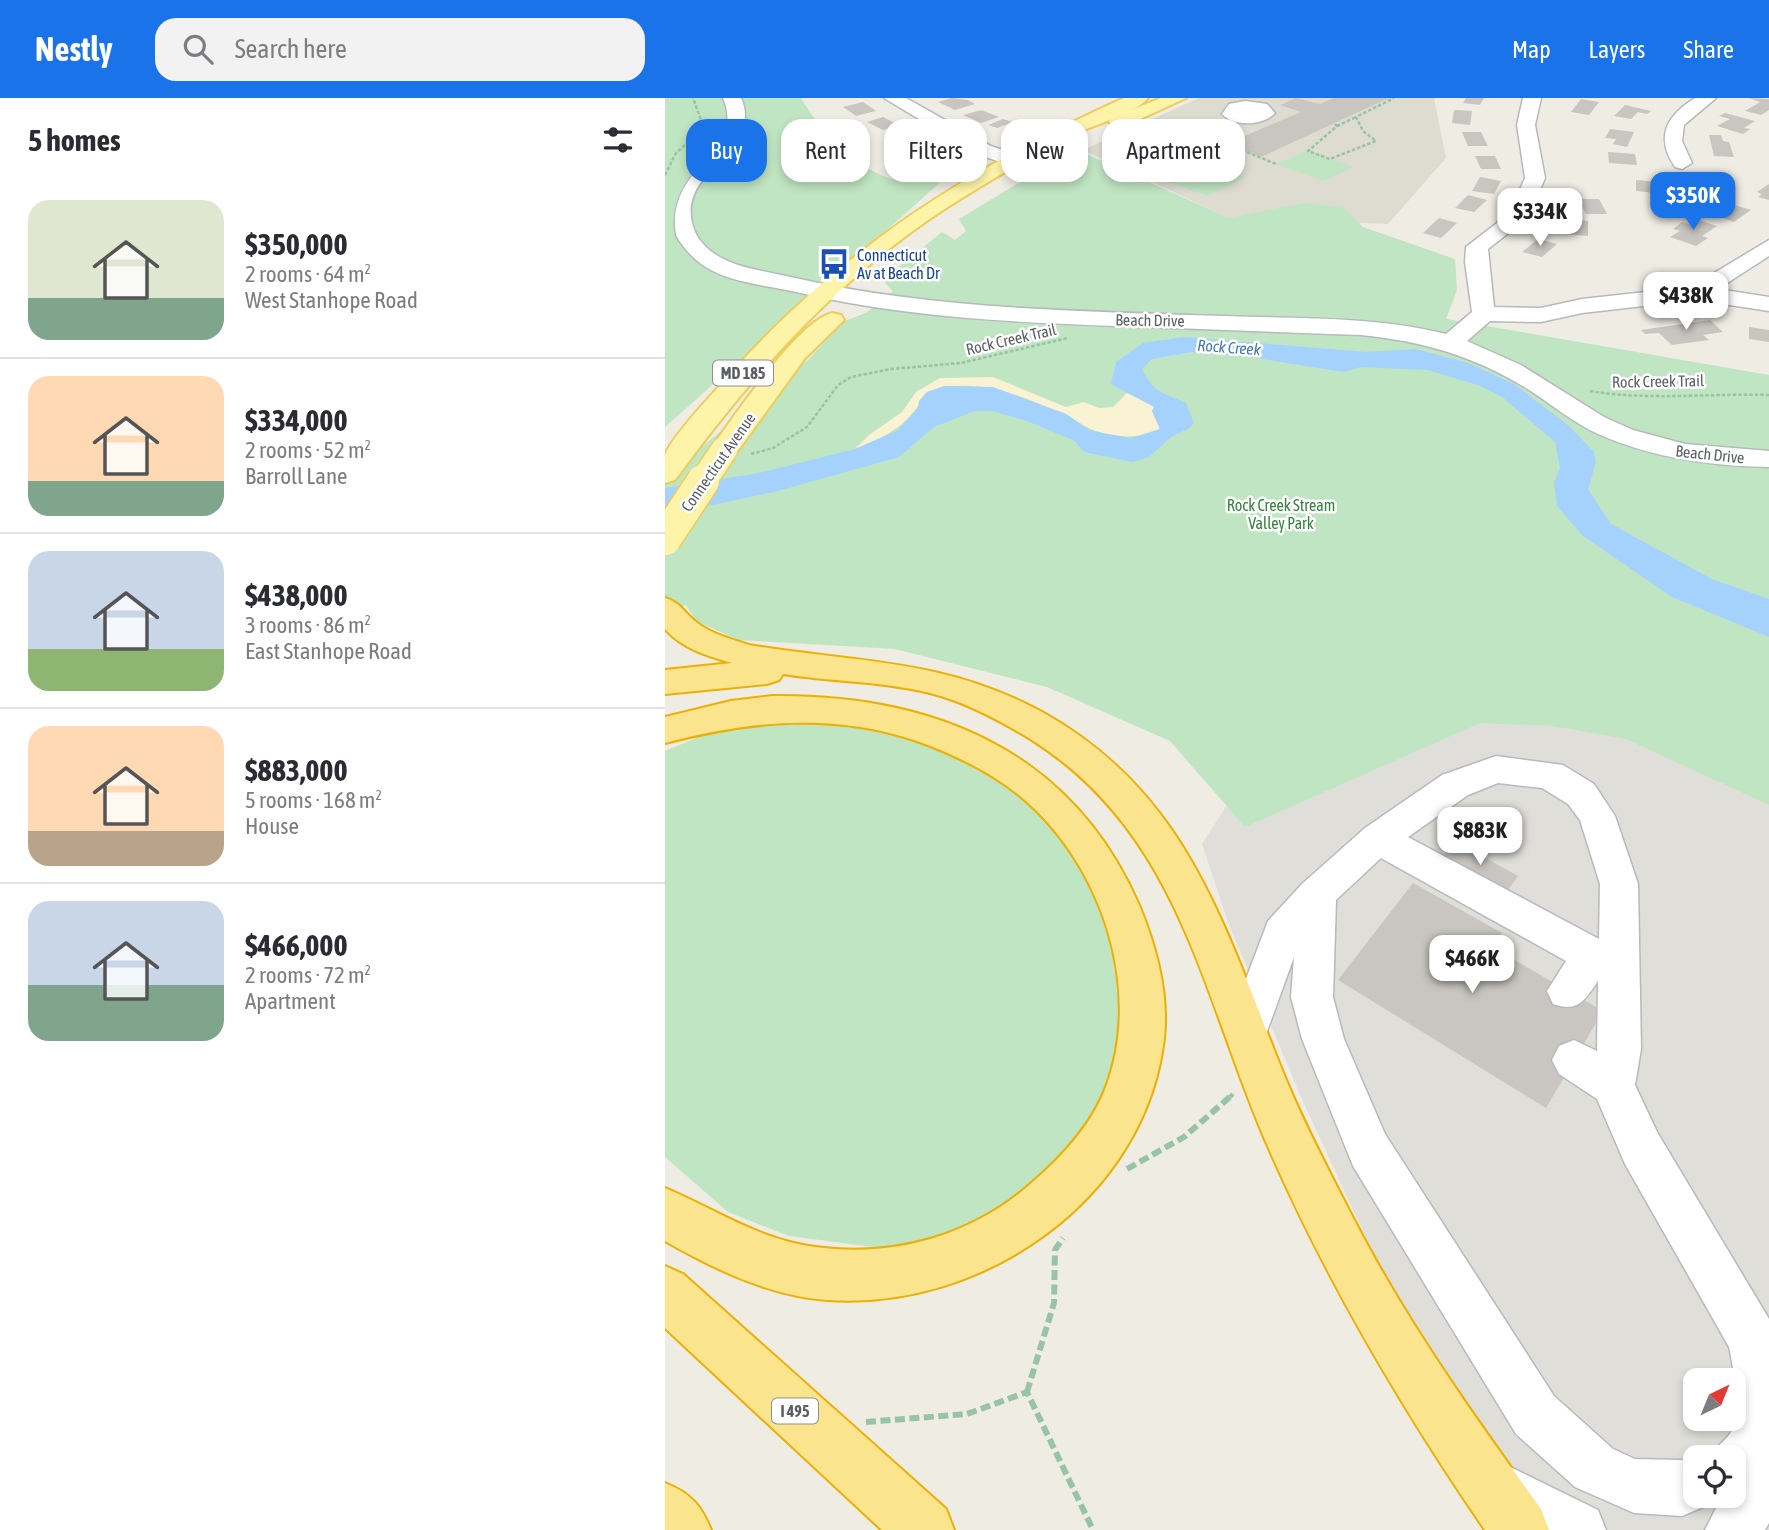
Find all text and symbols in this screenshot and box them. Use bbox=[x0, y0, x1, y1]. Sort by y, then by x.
search box bbox=[155, 18, 645, 81]
text: Nestly bbox=[35, 30, 113, 68]
icon: search bbox=[179, 30, 217, 68]
text: Search here bbox=[235, 34, 347, 64]
text: Map bbox=[1512, 36, 1551, 63]
text: Layers bbox=[1589, 36, 1645, 63]
text: Share bbox=[1683, 36, 1734, 63]
chip: Buy bbox=[686, 119, 767, 182]
chip: Rent bbox=[781, 119, 870, 182]
chip: Filters bbox=[884, 119, 987, 182]
chip: New bbox=[1001, 119, 1088, 182]
chip: Apartment bbox=[1102, 119, 1245, 182]
icon: filters bbox=[599, 121, 637, 159]
text: 5 homes bbox=[28, 123, 121, 157]
pin: $350K bbox=[1644, 172, 1742, 232]
text: $350K bbox=[1666, 182, 1720, 208]
pin: $334K bbox=[1491, 188, 1589, 248]
text: $334K bbox=[1513, 198, 1567, 224]
text: $350,000 bbox=[245, 227, 348, 261]
icon: home bbox=[84, 228, 168, 312]
place label: Connecticut Av at Beach Dr bbox=[857, 246, 940, 282]
bus stop icon: Connecticut Av at Beach Dr bbox=[817, 247, 851, 281]
text: 2 rooms · 64 m² bbox=[245, 261, 371, 287]
pin: $438K bbox=[1637, 272, 1735, 332]
text: $438K bbox=[1659, 282, 1713, 308]
text: West Stanhope Road bbox=[245, 287, 418, 313]
street label: Beach Drive bbox=[1115, 310, 1185, 330]
street label: Rock Creek Trail bbox=[964, 320, 1059, 358]
water label: Rock Creek bbox=[1197, 336, 1262, 358]
road number: MD 185 bbox=[713, 360, 773, 386]
street label: Rock Creek Trail bbox=[1612, 371, 1705, 391]
text: $334,000 bbox=[245, 403, 348, 437]
icon: home bbox=[84, 404, 168, 488]
street label: Connecticut Avenue bbox=[677, 409, 759, 515]
text: 2 rooms · 52 m² bbox=[245, 437, 371, 463]
street label: Beach Drive bbox=[1675, 441, 1745, 467]
text: Barroll Lane bbox=[245, 463, 348, 489]
park label: Rock Creek Stream Valley Park bbox=[1227, 496, 1335, 533]
text: $438,000 bbox=[245, 578, 348, 612]
icon: home bbox=[84, 579, 168, 663]
text: 3 rooms · 86 m² bbox=[245, 612, 371, 638]
text: East Stanhope Road bbox=[245, 638, 412, 664]
text: $883,000 bbox=[245, 753, 348, 787]
icon: home bbox=[84, 754, 168, 838]
text: 5 rooms · 168 m² bbox=[245, 787, 382, 813]
pin: $883K bbox=[1431, 808, 1529, 867]
text: House bbox=[245, 813, 299, 839]
text: $883K bbox=[1453, 817, 1507, 843]
text: $466,000 bbox=[245, 928, 348, 962]
icon: home bbox=[84, 929, 168, 1013]
pin: $466K bbox=[1423, 936, 1521, 995]
text: $466K bbox=[1445, 945, 1499, 971]
text: 2 rooms · 72 m² bbox=[245, 962, 371, 988]
text: Apartment bbox=[245, 988, 336, 1014]
north arrow bbox=[1683, 1368, 1747, 1432]
map controls bbox=[1683, 1368, 1746, 1508]
road number: I 495 bbox=[772, 1399, 818, 1424]
button: locate bbox=[1683, 1445, 1746, 1508]

